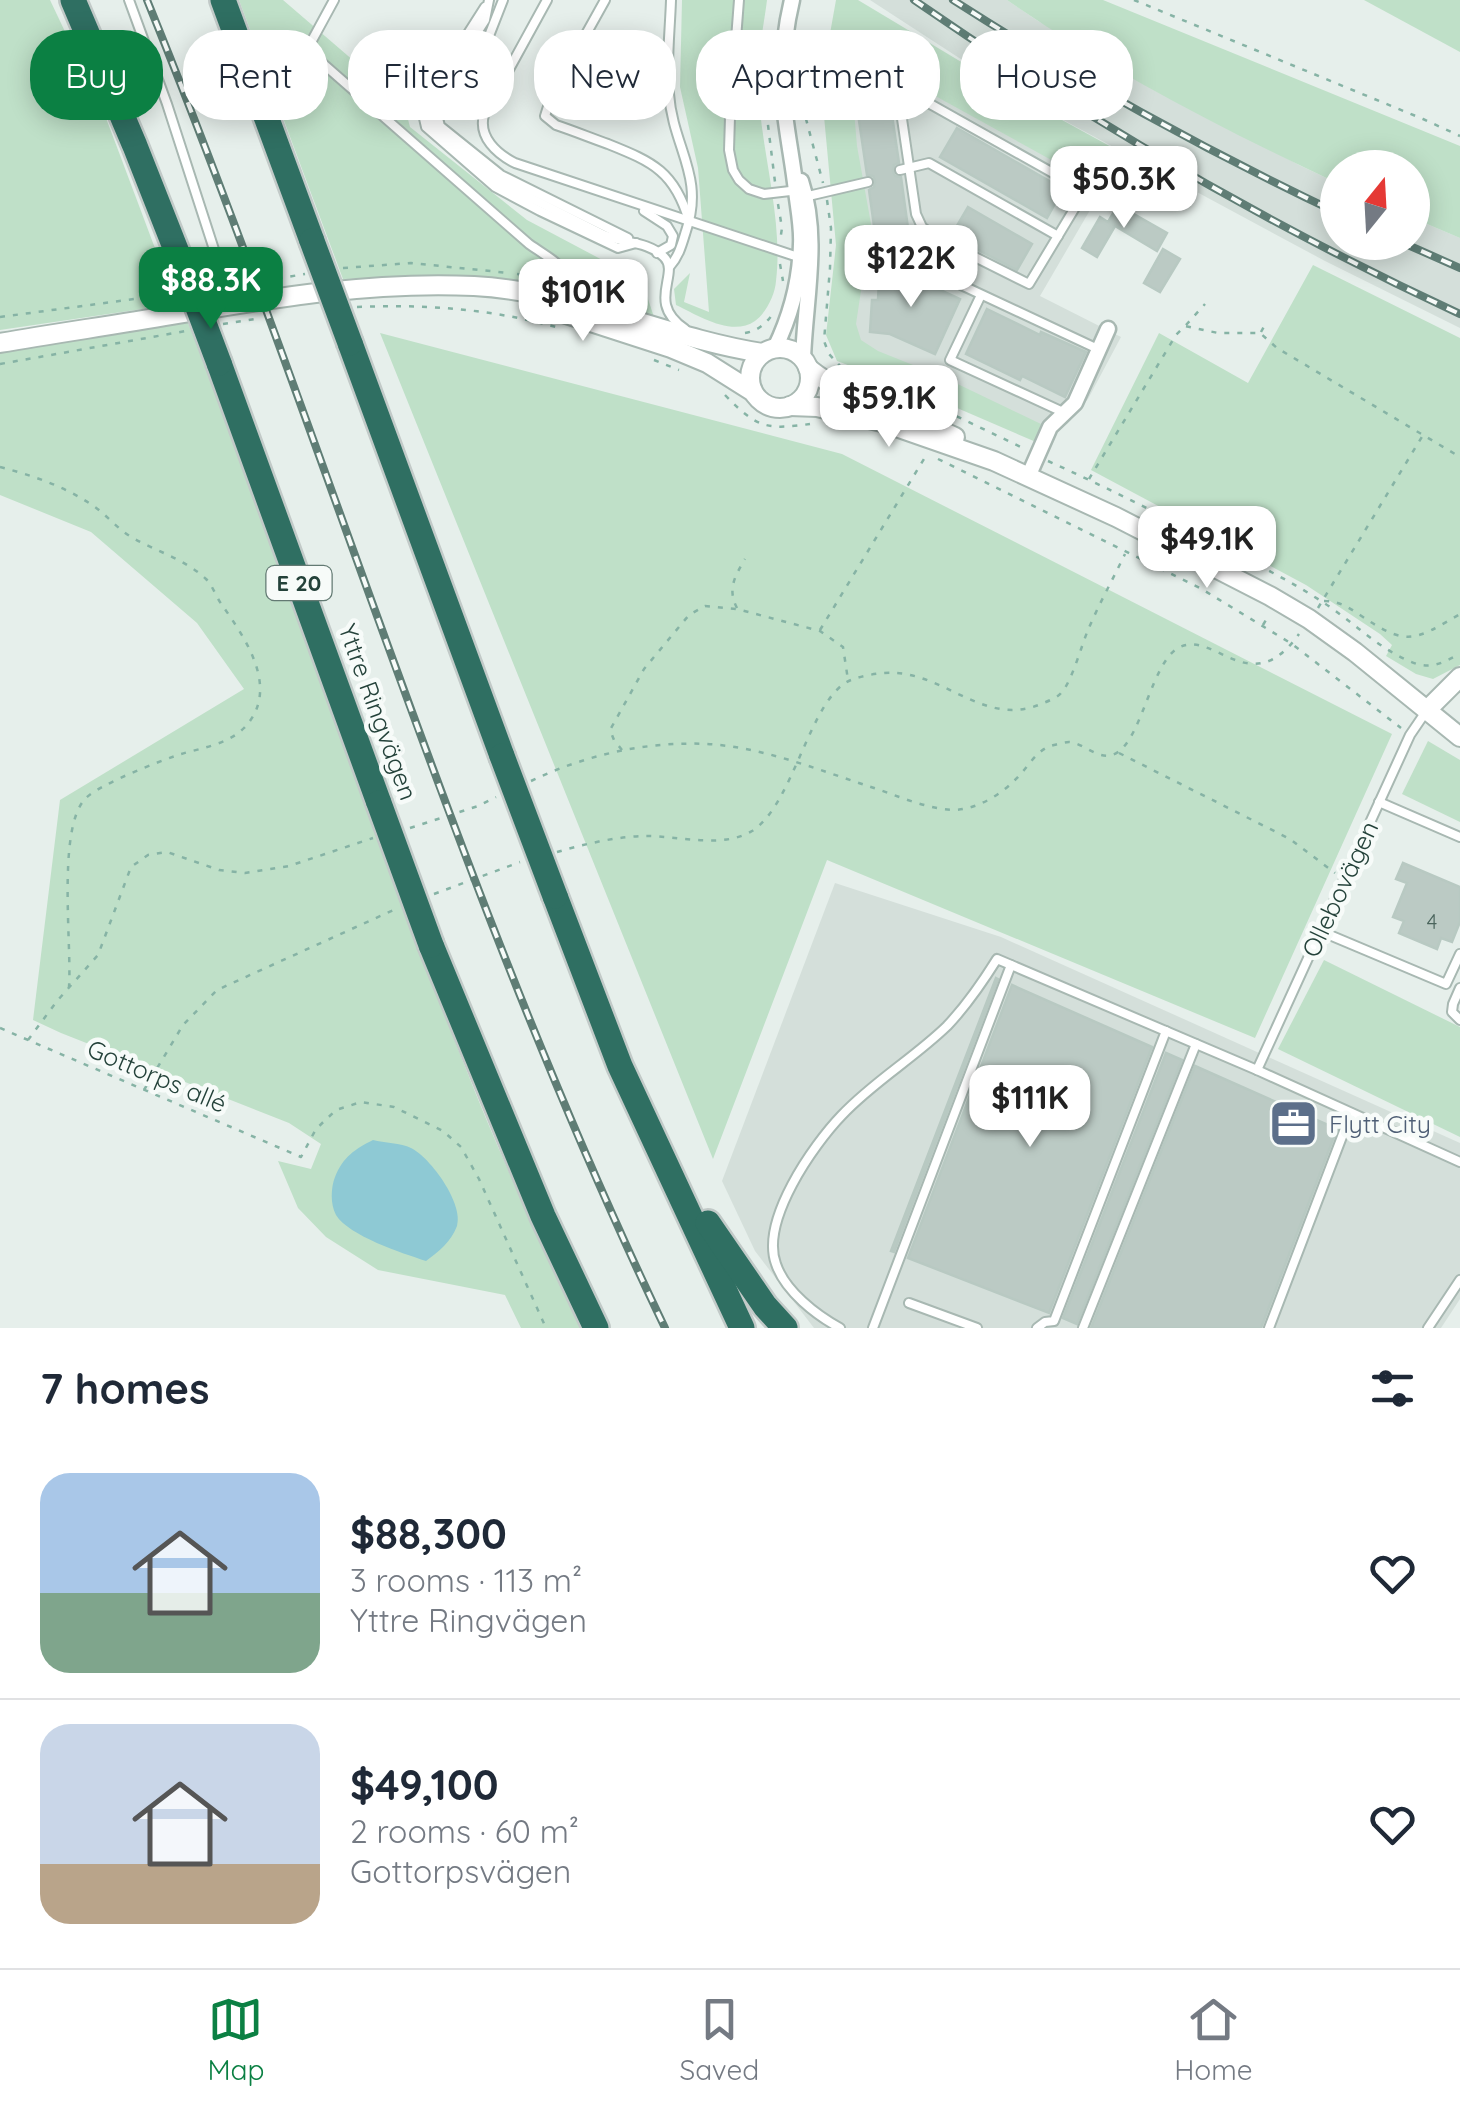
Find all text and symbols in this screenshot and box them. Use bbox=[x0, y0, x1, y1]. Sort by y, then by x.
chip: Buy bbox=[30, 30, 163, 120]
chip: Rent bbox=[183, 30, 328, 120]
chip: Filters bbox=[348, 30, 514, 120]
chip: New bbox=[534, 30, 676, 120]
chip: Apartment bbox=[696, 30, 940, 120]
chip: House bbox=[960, 30, 1133, 120]
pin: $50.3K bbox=[1043, 146, 1205, 231]
north arrow bbox=[1320, 150, 1430, 260]
map controls bbox=[1320, 150, 1430, 260]
text: $50.3K bbox=[1072, 158, 1176, 198]
pin: $122K bbox=[841, 225, 981, 310]
text: $122K bbox=[867, 237, 955, 277]
pin: $88.3K bbox=[130, 247, 292, 332]
text: $88.3K bbox=[161, 259, 261, 299]
pin: $101K bbox=[513, 259, 653, 344]
text: $101K bbox=[541, 271, 625, 311]
pin: $59.1K bbox=[808, 365, 970, 450]
text: $59.1K bbox=[842, 377, 936, 417]
pin: $49.1K bbox=[1126, 506, 1288, 591]
text: $49.1K bbox=[1160, 518, 1254, 558]
road number: E 20 bbox=[266, 566, 332, 600]
street label: Yttre Ringvägen bbox=[332, 620, 425, 804]
street label: Ollebovägen bbox=[1295, 816, 1385, 962]
house number: 4 bbox=[1427, 909, 1437, 934]
street label: Gottorps allé bbox=[83, 1032, 231, 1119]
pin: $111K bbox=[960, 1065, 1100, 1150]
text: $111K bbox=[991, 1077, 1069, 1117]
office icon: Flytt City bbox=[1268, 1098, 1320, 1150]
place label: Flytt City bbox=[1329, 1108, 1431, 1139]
icon: filters bbox=[1365, 1361, 1420, 1416]
text: 7 homes bbox=[40, 1362, 209, 1415]
text: $88,300 bbox=[350, 1507, 507, 1560]
icon: home bbox=[120, 1513, 240, 1633]
icon: heart bbox=[1365, 1546, 1420, 1601]
text: 3 rooms · 113 m² bbox=[350, 1560, 582, 1600]
text: Yttre Ringvägen bbox=[350, 1600, 587, 1640]
text: $49,100 bbox=[350, 1758, 498, 1811]
icon: home bbox=[120, 1764, 240, 1884]
icon: heart bbox=[1365, 1797, 1420, 1852]
text: 2 rooms · 60 m² bbox=[350, 1811, 579, 1851]
text: Gottorpsvägen bbox=[350, 1851, 571, 1891]
tab: Map bbox=[207, 1992, 265, 2087]
tab: Saved bbox=[679, 1992, 759, 2087]
tab: Home bbox=[1174, 1992, 1253, 2087]

